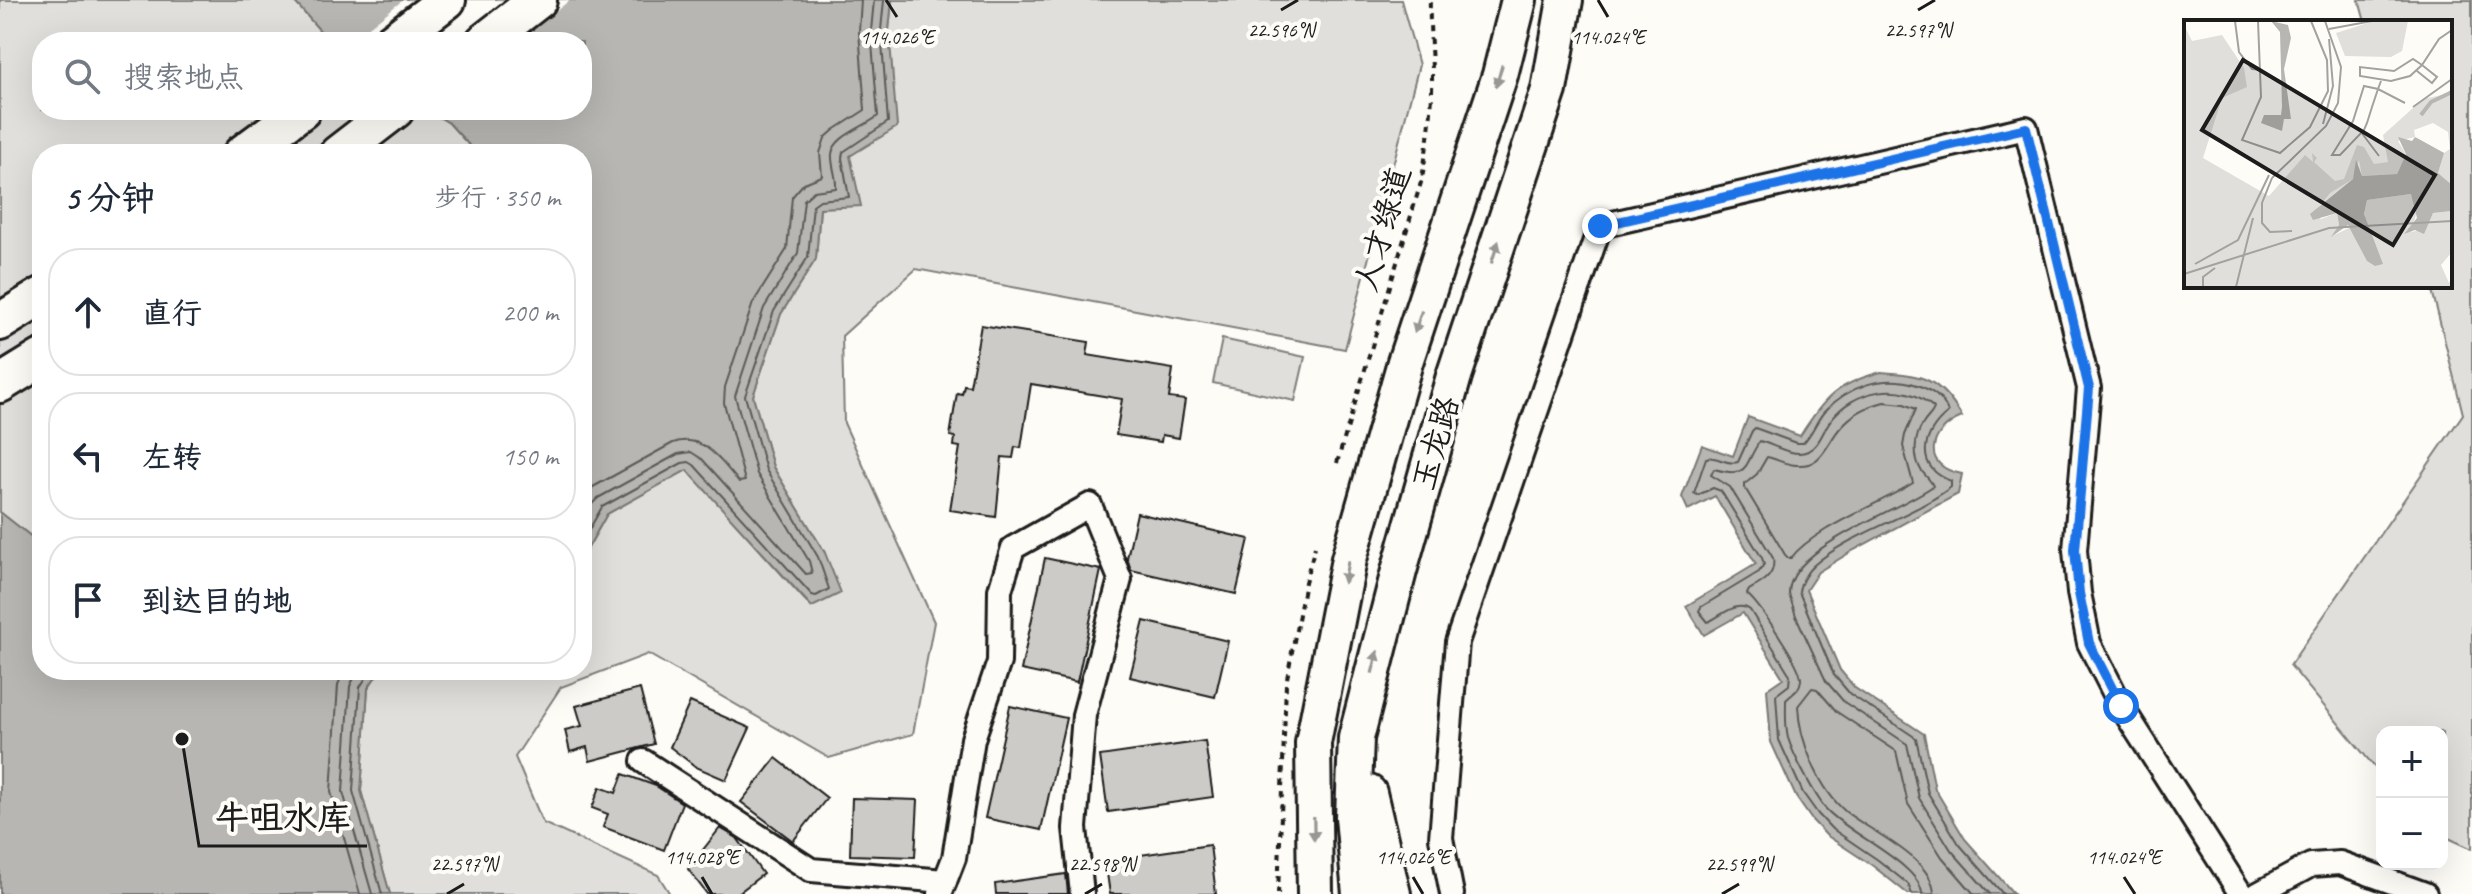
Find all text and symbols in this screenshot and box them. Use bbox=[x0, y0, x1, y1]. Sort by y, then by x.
text: 22.596°N bbox=[1248, 18, 1317, 43]
text: 22.597°N bbox=[1885, 18, 1954, 43]
inset map bbox=[2184, 20, 2452, 288]
text: 114.026°E bbox=[860, 25, 937, 50]
text: 114.024°E bbox=[1571, 25, 1648, 50]
search box bbox=[32, 32, 592, 120]
icon: search bbox=[60, 54, 104, 98]
text: 搜索地点 bbox=[124, 58, 244, 96]
one-way arrow bbox=[1492, 64, 1505, 88]
street label: 人才绿道 bbox=[1345, 162, 1420, 296]
text: 5 分钟 bbox=[64, 176, 155, 219]
text: 步行 · 350 m bbox=[435, 181, 560, 214]
route end bbox=[1582, 208, 1618, 244]
one-way arrow bbox=[1490, 239, 1502, 263]
icon: ahead bbox=[66, 290, 110, 334]
text: 直行 bbox=[142, 294, 202, 332]
text: 200 m bbox=[502, 296, 558, 329]
one-way arrow bbox=[1411, 311, 1423, 335]
street label: 玉龙路 bbox=[1403, 391, 1468, 495]
icon: left bbox=[66, 434, 110, 478]
text: 左转 bbox=[142, 438, 202, 476]
text: 150 m bbox=[502, 440, 558, 473]
one-way arrow bbox=[1340, 560, 1352, 585]
icon: arrive bbox=[66, 578, 110, 622]
text: 到达目的地 bbox=[142, 582, 292, 620]
one-way arrow bbox=[1370, 650, 1382, 675]
route start bbox=[2103, 688, 2139, 724]
map controls bbox=[2376, 726, 2448, 870]
button: + bbox=[2376, 726, 2448, 798]
callout: 牛咀水库 bbox=[199, 788, 367, 846]
text: 牛咀水库 bbox=[215, 796, 351, 839]
button: − bbox=[2376, 798, 2448, 870]
one-way arrow bbox=[1308, 817, 1320, 842]
text: 114.028°E bbox=[665, 845, 742, 870]
text: 114.026°E bbox=[1376, 845, 1453, 870]
text: 114.024°E bbox=[2087, 845, 2164, 870]
text: 22.597°N bbox=[431, 852, 500, 877]
text: 22.598°N bbox=[1069, 852, 1138, 877]
text: 22.599°N bbox=[1706, 852, 1775, 877]

